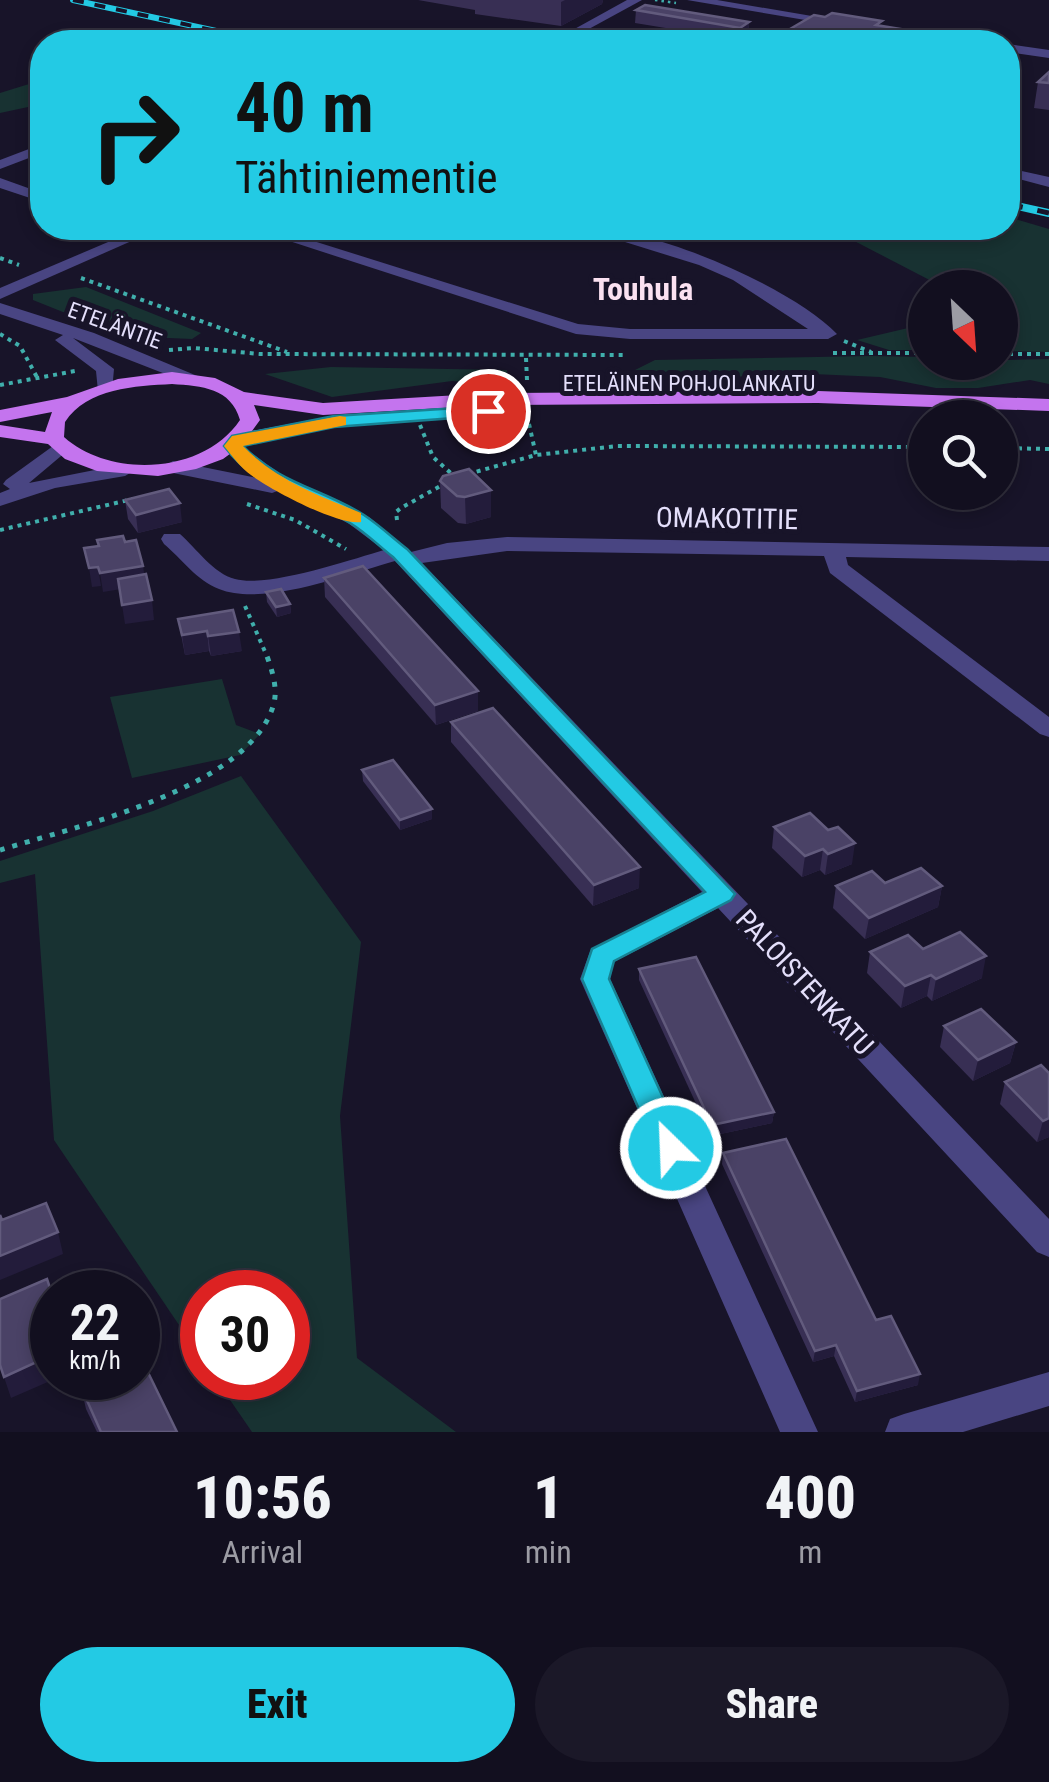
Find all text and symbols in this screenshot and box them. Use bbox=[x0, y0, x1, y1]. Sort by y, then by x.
text: 40 m bbox=[235, 67, 374, 149]
icon: right bbox=[70, 70, 200, 200]
text: Tähtiniementie bbox=[235, 151, 498, 204]
district label: Touhula bbox=[593, 270, 693, 308]
north arrow bbox=[908, 270, 1018, 380]
map controls bbox=[908, 270, 1018, 510]
street label: ETELÄNTIE bbox=[64, 297, 165, 354]
pin bbox=[446, 369, 531, 454]
street label: ETELÄINEN POHJOLANKATU bbox=[563, 371, 815, 396]
icon: arrive bbox=[461, 384, 516, 439]
button: search bbox=[908, 400, 1018, 510]
street label: OMAKOTITIE bbox=[656, 501, 798, 536]
street label: PALOISTENKATU bbox=[729, 903, 880, 1062]
position arrow bbox=[619, 1096, 723, 1200]
speed limit sign: 30 bbox=[180, 1270, 310, 1400]
text: 22 bbox=[70, 1294, 120, 1352]
text: km/h bbox=[69, 1346, 121, 1375]
text: 10:56 bbox=[193, 1462, 332, 1533]
text: 1 bbox=[533, 1462, 563, 1533]
text: 400 bbox=[765, 1462, 856, 1533]
text: Arrival bbox=[222, 1533, 303, 1571]
text: min bbox=[525, 1533, 572, 1571]
text: m bbox=[798, 1533, 822, 1571]
button: Exit bbox=[40, 1647, 515, 1762]
button: Share bbox=[535, 1647, 1009, 1762]

